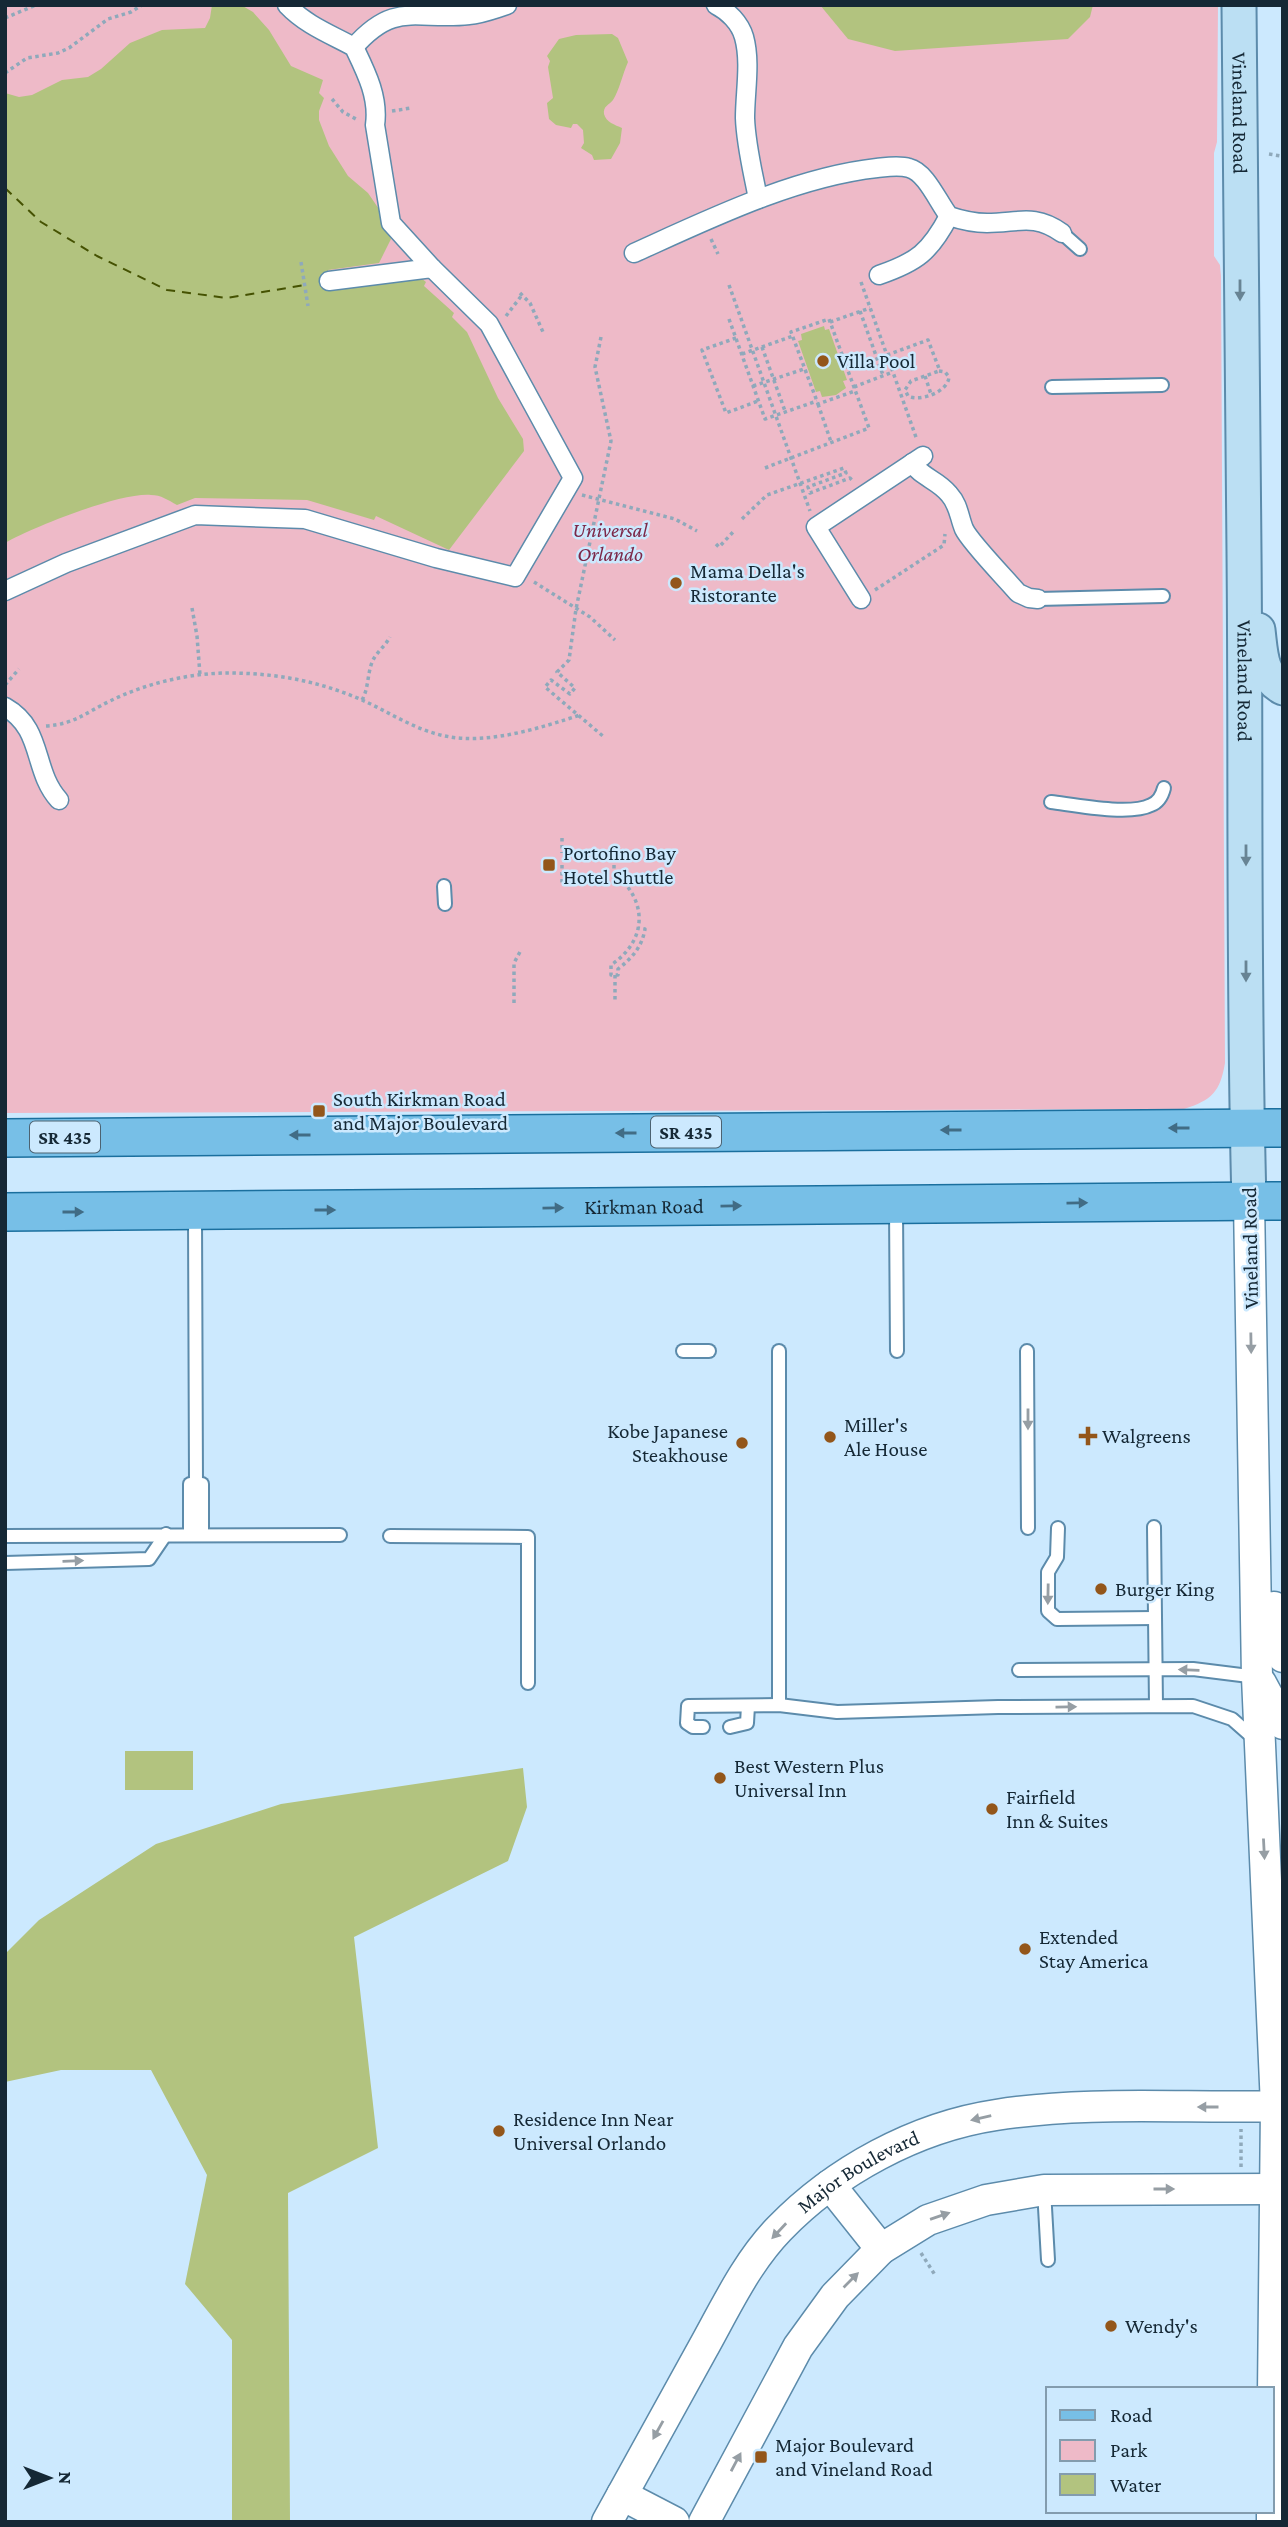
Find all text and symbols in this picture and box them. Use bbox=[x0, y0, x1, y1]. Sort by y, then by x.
street label: Vineland Road bbox=[1227, 52, 1252, 174]
one-way arrow bbox=[1234, 279, 1246, 301]
place label: Villa Pool bbox=[837, 349, 915, 373]
marker: Villa Pool bbox=[815, 353, 831, 369]
park label: Universal Orlando bbox=[572, 518, 649, 566]
place label: Mama Della's Ristorante bbox=[690, 559, 805, 607]
marker: Mama Della's Ristorante bbox=[668, 575, 684, 591]
street label: Vineland Road bbox=[1232, 620, 1257, 742]
place label: Portofino Bay Hotel Shuttle bbox=[563, 841, 676, 889]
one-way arrow bbox=[1240, 844, 1251, 866]
marker: Portofino Bay Hotel Shuttle bbox=[541, 857, 557, 873]
one-way arrow bbox=[1240, 960, 1252, 982]
place label: South Kirkman Road and Major Boulevard bbox=[333, 1087, 508, 1135]
marker: South Kirkman Road and Major Boulevard bbox=[311, 1103, 327, 1119]
road number: SR 435 bbox=[651, 1116, 721, 1148]
road number: SR 435 bbox=[30, 1121, 100, 1152]
one-way arrow bbox=[1167, 1122, 1189, 1134]
one-way arrow bbox=[940, 1124, 962, 1136]
one-way arrow bbox=[614, 1127, 636, 1139]
one-way arrow bbox=[289, 1130, 311, 1141]
street label: Vineland Road bbox=[1237, 1187, 1263, 1309]
street label: Kirkman Road bbox=[584, 1194, 704, 1219]
one-way arrow bbox=[1066, 1197, 1088, 1209]
one-way arrow bbox=[720, 1200, 742, 1212]
one-way arrow bbox=[542, 1202, 564, 1214]
one-way arrow bbox=[315, 1204, 337, 1216]
one-way arrow bbox=[63, 1206, 85, 1218]
one-way arrow bbox=[1245, 1332, 1257, 1354]
one-way arrow bbox=[1022, 1408, 1034, 1430]
place label: Miller's Ale House bbox=[844, 1413, 927, 1461]
place label: Kobe Japanese Steakhouse bbox=[607, 1419, 728, 1467]
place label: Walgreens bbox=[1102, 1424, 1191, 1448]
marker: Walgreens bbox=[1080, 1428, 1096, 1444]
marker: Miller's Ale House bbox=[822, 1429, 838, 1445]
marker: Kobe Japanese Steakhouse bbox=[734, 1435, 750, 1451]
one-way arrow bbox=[63, 1556, 85, 1567]
place label: Burger King bbox=[1115, 1577, 1214, 1601]
marker: Burger King bbox=[1093, 1581, 1109, 1597]
one-way arrow bbox=[1042, 1583, 1054, 1605]
one-way arrow bbox=[1178, 1664, 1200, 1675]
one-way arrow bbox=[1056, 1701, 1078, 1713]
place label: Best Western Plus Universal Inn bbox=[734, 1754, 884, 1802]
marker: Best Western Plus Universal Inn bbox=[712, 1770, 728, 1786]
place label: Fairfield Inn & Suites bbox=[1006, 1785, 1108, 1833]
marker: Fairfield Inn & Suites bbox=[984, 1801, 1000, 1817]
one-way arrow bbox=[1258, 1838, 1269, 1860]
place label: Extended Stay America bbox=[1039, 1925, 1149, 1973]
marker: Extended Stay America bbox=[1017, 1941, 1033, 1957]
one-way arrow bbox=[1197, 2101, 1219, 2113]
place label: Residence Inn Near Universal Orlando bbox=[513, 2107, 674, 2155]
one-way arrow bbox=[970, 2113, 992, 2124]
marker: Residence Inn Near Universal Orlando bbox=[491, 2123, 507, 2139]
street label: Major Boulevard bbox=[792, 2125, 923, 2218]
one-way arrow bbox=[1153, 2183, 1175, 2195]
one-way arrow bbox=[930, 2210, 951, 2220]
one-way arrow bbox=[771, 2222, 787, 2240]
one-way arrow bbox=[842, 2271, 859, 2288]
place label: Wendy's bbox=[1125, 2314, 1198, 2338]
marker: Wendy's bbox=[1103, 2318, 1119, 2334]
legend bbox=[1046, 2387, 1274, 2513]
text: Road bbox=[1110, 2403, 1153, 2427]
one-way arrow bbox=[652, 2420, 664, 2440]
place label: Major Boulevard and Vineland Road bbox=[775, 2433, 933, 2481]
text: Park bbox=[1110, 2438, 1147, 2462]
north arrow bbox=[14, 2443, 84, 2513]
marker: Major Boulevard and Vineland Road bbox=[753, 2449, 769, 2465]
one-way arrow bbox=[730, 2451, 742, 2471]
text: N bbox=[55, 2472, 76, 2485]
text: Water bbox=[1110, 2473, 1162, 2497]

